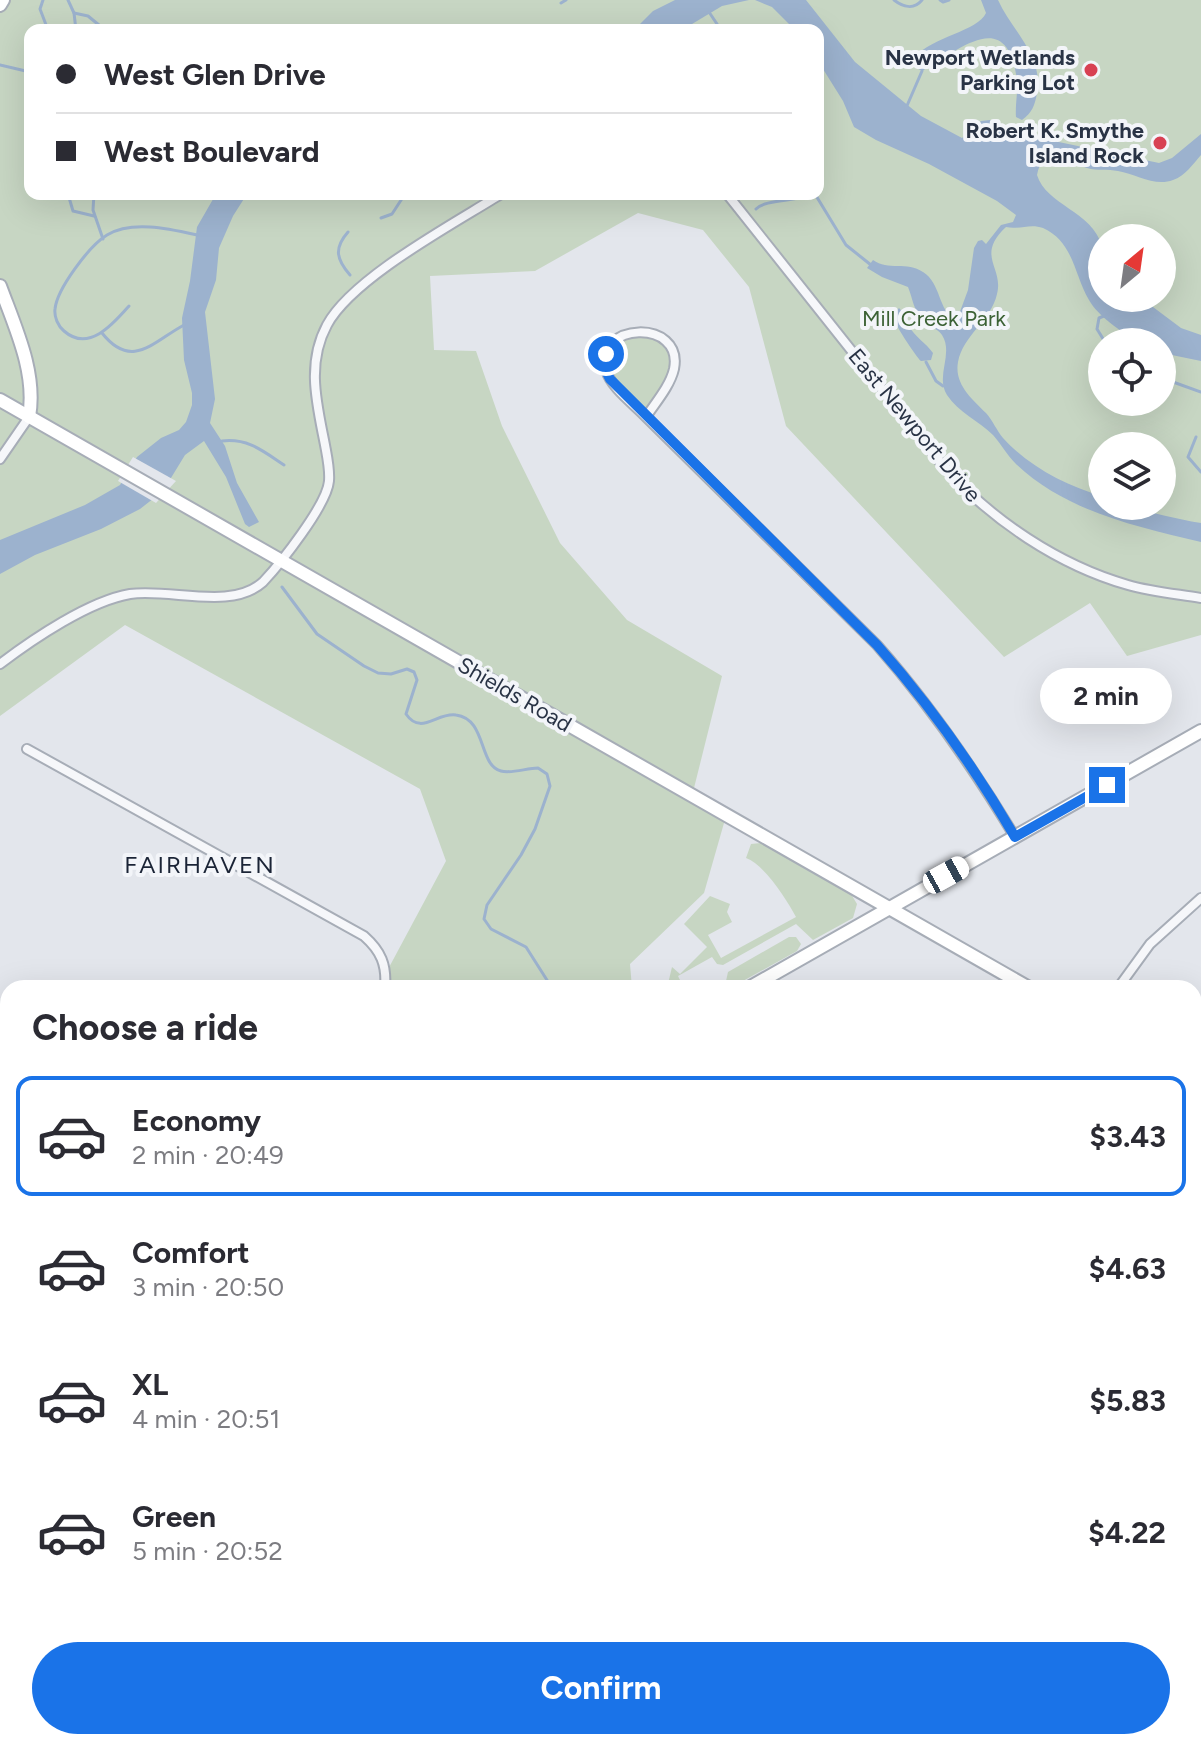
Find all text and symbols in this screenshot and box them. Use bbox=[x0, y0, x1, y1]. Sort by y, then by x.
place label: Newport Wetlands Parking Lot bbox=[885, 44, 1075, 96]
text: West Glen Drive bbox=[104, 56, 326, 93]
marker: Newport Wetlands Parking Lot bbox=[1082, 61, 1100, 79]
place label: Robert K. Smythe Island Rock bbox=[965, 117, 1144, 169]
text: West Boulevard bbox=[104, 133, 320, 170]
marker: Robert K. Smythe Island Rock bbox=[1151, 134, 1169, 152]
north arrow bbox=[1088, 224, 1176, 312]
map controls bbox=[1088, 224, 1176, 520]
park label: Mill Creek Park bbox=[862, 305, 1006, 332]
button: locate bbox=[1088, 328, 1176, 416]
route start bbox=[588, 336, 624, 372]
street label: East Newport Drive bbox=[843, 343, 987, 508]
button: layers bbox=[1088, 432, 1176, 520]
street label: Shields Road bbox=[453, 651, 576, 738]
callout: 2 min bbox=[1041, 669, 1173, 725]
text: 2 min bbox=[1073, 680, 1139, 712]
route end bbox=[1089, 767, 1125, 803]
district label: FAIRHAVEN bbox=[124, 850, 276, 879]
car bbox=[919, 853, 973, 897]
text: Choose a ride bbox=[32, 1006, 258, 1049]
icon: car bbox=[36, 1100, 108, 1172]
text: Economy bbox=[132, 1102, 261, 1139]
text: $3.43 bbox=[1090, 1118, 1166, 1155]
text: 2 min · 20:49 bbox=[132, 1139, 284, 1171]
icon: car bbox=[36, 1232, 108, 1304]
text: Comfort bbox=[132, 1234, 250, 1271]
text: $4.63 bbox=[1089, 1250, 1166, 1287]
text: 3 min · 20:50 bbox=[132, 1271, 284, 1303]
icon: car bbox=[36, 1364, 108, 1436]
text: XL bbox=[132, 1366, 168, 1403]
text: $5.83 bbox=[1089, 1382, 1166, 1419]
text: 4 min · 20:51 bbox=[132, 1403, 280, 1435]
icon: car bbox=[36, 1496, 108, 1568]
text: Green bbox=[132, 1498, 216, 1535]
text: $4.22 bbox=[1088, 1514, 1166, 1551]
text: 5 min · 20:52 bbox=[132, 1535, 283, 1567]
button: Confirm bbox=[32, 1642, 1170, 1734]

